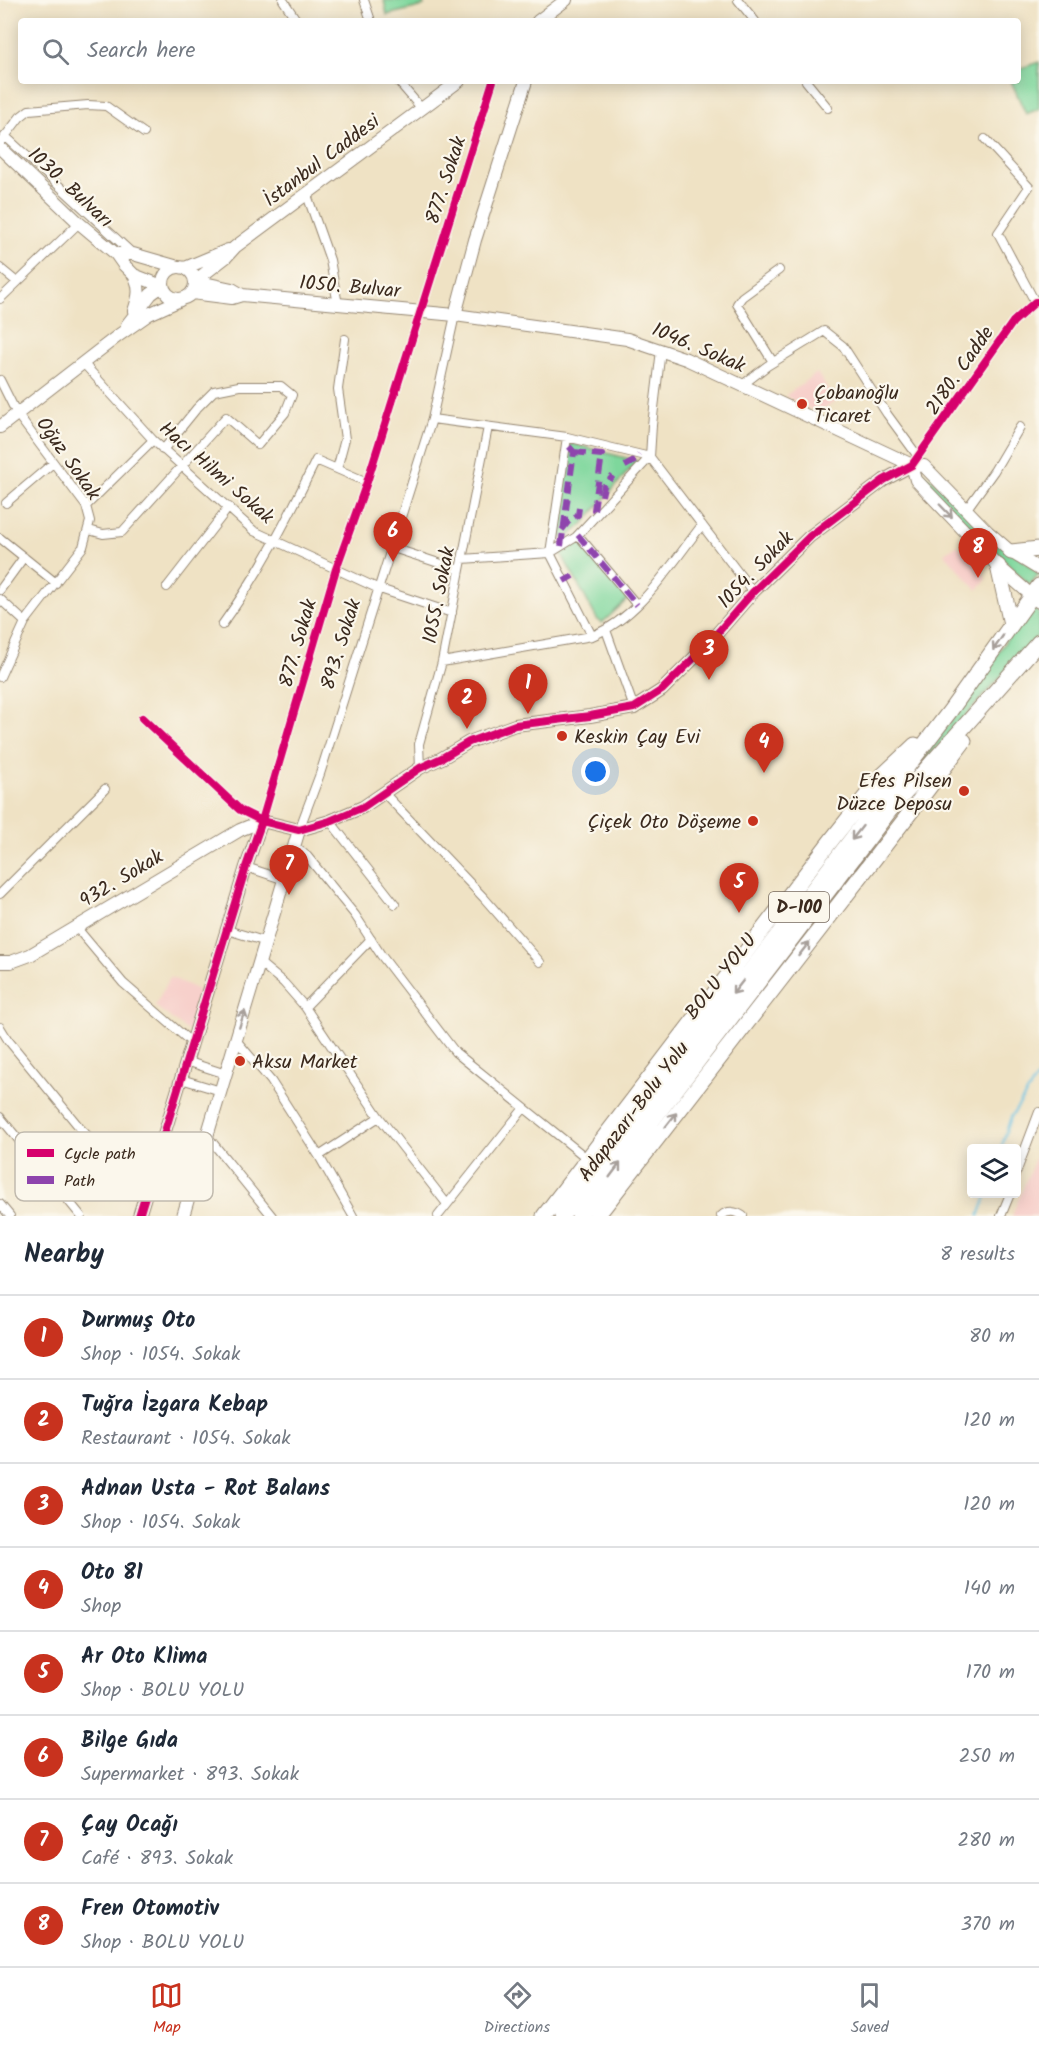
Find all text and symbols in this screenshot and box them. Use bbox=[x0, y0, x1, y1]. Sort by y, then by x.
search box bbox=[18, 18, 1021, 84]
text: Search here bbox=[87, 34, 195, 69]
icon: search bbox=[39, 35, 72, 68]
street label: İstanbul Caddesi bbox=[257, 106, 388, 216]
street label: 877. Sokak bbox=[418, 132, 476, 229]
street label: 1030. Bulvarı bbox=[19, 140, 120, 237]
street label: 1050. Bulvar bbox=[298, 268, 403, 308]
street label: 1046. Sokak bbox=[646, 315, 751, 383]
street label: 2180. Cadde bbox=[918, 320, 1003, 423]
place label: Çobanoğlu Ticaret bbox=[814, 378, 899, 433]
marker: Çobanoğlu Ticaret bbox=[795, 397, 809, 411]
street label: Oğuz Sokak bbox=[27, 411, 108, 508]
street label: Hacı Hilmi Sokak bbox=[151, 414, 281, 533]
one-way arrow bbox=[939, 503, 953, 518]
pin: 6 bbox=[374, 512, 412, 562]
street label: 1054. Sokak bbox=[711, 523, 803, 617]
pin: 8 bbox=[958, 528, 998, 578]
street label: 1055. Sokak bbox=[415, 543, 465, 647]
street label: 893. Sokak bbox=[313, 594, 371, 694]
street label: 877. Sokak bbox=[271, 595, 327, 692]
pin: 3 bbox=[690, 630, 728, 680]
one-way arrow bbox=[992, 634, 1004, 650]
pin: 1 bbox=[508, 664, 548, 714]
pin: 2 bbox=[448, 680, 486, 729]
place label: Keskin Çay Evi bbox=[574, 722, 701, 754]
pin: 4 bbox=[744, 724, 783, 773]
marker: Keskin Çay Evi bbox=[555, 729, 569, 743]
your location bbox=[581, 757, 610, 786]
place label: Efes Pilsen Düzce Deposu bbox=[836, 766, 952, 821]
marker: Efes Pilsen Düzce Deposu bbox=[957, 784, 971, 798]
place label: Çiçek Oto Döşeme bbox=[587, 807, 741, 839]
marker: Çiçek Oto Döşeme bbox=[746, 814, 760, 828]
one-way arrow bbox=[850, 825, 863, 841]
street label: 932. Sokak bbox=[74, 842, 171, 917]
pin: 7 bbox=[270, 846, 308, 895]
pin: 5 bbox=[720, 864, 758, 913]
road number: D-100 bbox=[769, 892, 829, 922]
street label: BOLU YOLU bbox=[677, 927, 766, 1027]
one-way arrow bbox=[797, 941, 810, 957]
one-way arrow bbox=[731, 979, 744, 995]
one-way arrow bbox=[238, 1010, 249, 1029]
street label: Adapazarı-Bolu Yolu bbox=[571, 1035, 698, 1189]
place label: Aksu Market bbox=[252, 1047, 358, 1079]
marker: Aksu Market bbox=[233, 1054, 247, 1068]
one-way arrow bbox=[665, 1112, 678, 1128]
legend bbox=[15, 1132, 213, 1201]
text: Cycle path bbox=[64, 1142, 136, 1167]
map controls bbox=[967, 1144, 1021, 1198]
button: layers bbox=[967, 1144, 1021, 1198]
one-way arrow bbox=[609, 1162, 621, 1178]
text: Path bbox=[64, 1169, 95, 1194]
text: Nearby bbox=[24, 1234, 104, 1276]
text: 8 results bbox=[940, 1239, 1015, 1271]
text: Durmuş Oto bbox=[81, 1304, 195, 1339]
text: 1 bbox=[40, 1321, 47, 1353]
text: 80 m bbox=[969, 1321, 1015, 1353]
text: Shop · 1054. Sokak bbox=[81, 1339, 240, 1371]
text: Tuğra İzgara Kebap bbox=[81, 1388, 268, 1423]
text: 2 bbox=[38, 1405, 49, 1437]
text: 120 m bbox=[963, 1405, 1015, 1437]
text: Restaurant · 1054. Sokak bbox=[81, 1423, 291, 1455]
text: Adnan Usta - Rot Balans bbox=[81, 1472, 330, 1507]
text: 3 bbox=[38, 1489, 49, 1521]
text: 120 m bbox=[963, 1489, 1015, 1521]
text: Shop · 1054. Sokak bbox=[81, 1507, 240, 1539]
text: Oto 81 bbox=[81, 1556, 143, 1591]
text: 4 bbox=[38, 1573, 49, 1605]
text: 140 m bbox=[964, 1573, 1015, 1605]
text: Shop bbox=[81, 1591, 121, 1623]
text: Ar Oto Klima bbox=[81, 1640, 207, 1675]
text: 5 bbox=[38, 1657, 49, 1689]
text: 170 m bbox=[966, 1657, 1015, 1689]
text: Shop · BOLU YOLU bbox=[81, 1675, 244, 1707]
text: Bilge Gıda bbox=[81, 1724, 178, 1759]
text: 6 bbox=[38, 1741, 49, 1773]
text: 250 m bbox=[959, 1741, 1015, 1773]
text: Supermarket · 893. Sokak bbox=[81, 1759, 299, 1791]
text: Çay Ocağı bbox=[81, 1808, 178, 1843]
text: 7 bbox=[39, 1825, 48, 1857]
text: 280 m bbox=[957, 1825, 1015, 1857]
text: Café · 893. Sokak bbox=[81, 1843, 233, 1875]
text: Fren Otomotiv bbox=[81, 1892, 219, 1927]
text: 8 bbox=[38, 1909, 49, 1941]
text: 370 m bbox=[960, 1909, 1015, 1941]
text: Shop · BOLU YOLU bbox=[81, 1927, 244, 1959]
tab: Map bbox=[150, 1979, 183, 2040]
tab: Directions bbox=[484, 1979, 550, 2040]
tab: Saved bbox=[851, 1979, 889, 2040]

